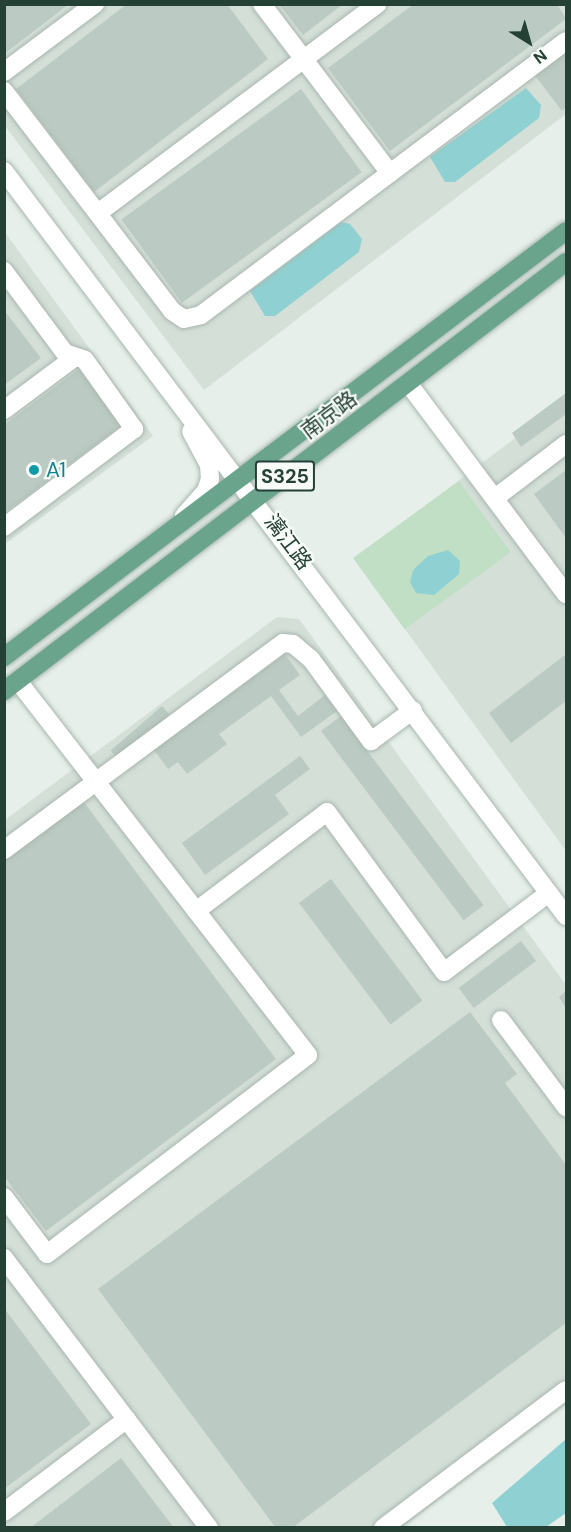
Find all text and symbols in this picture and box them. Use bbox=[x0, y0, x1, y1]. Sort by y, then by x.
north arrow bbox=[499, 12, 559, 72]
text: N bbox=[529, 45, 551, 69]
street label: 南京路 bbox=[296, 386, 362, 444]
place label: A1 bbox=[46, 457, 66, 483]
road number: S325 bbox=[254, 459, 316, 493]
marker: A1 bbox=[27, 463, 41, 477]
street label: 漓江路 bbox=[259, 509, 317, 575]

